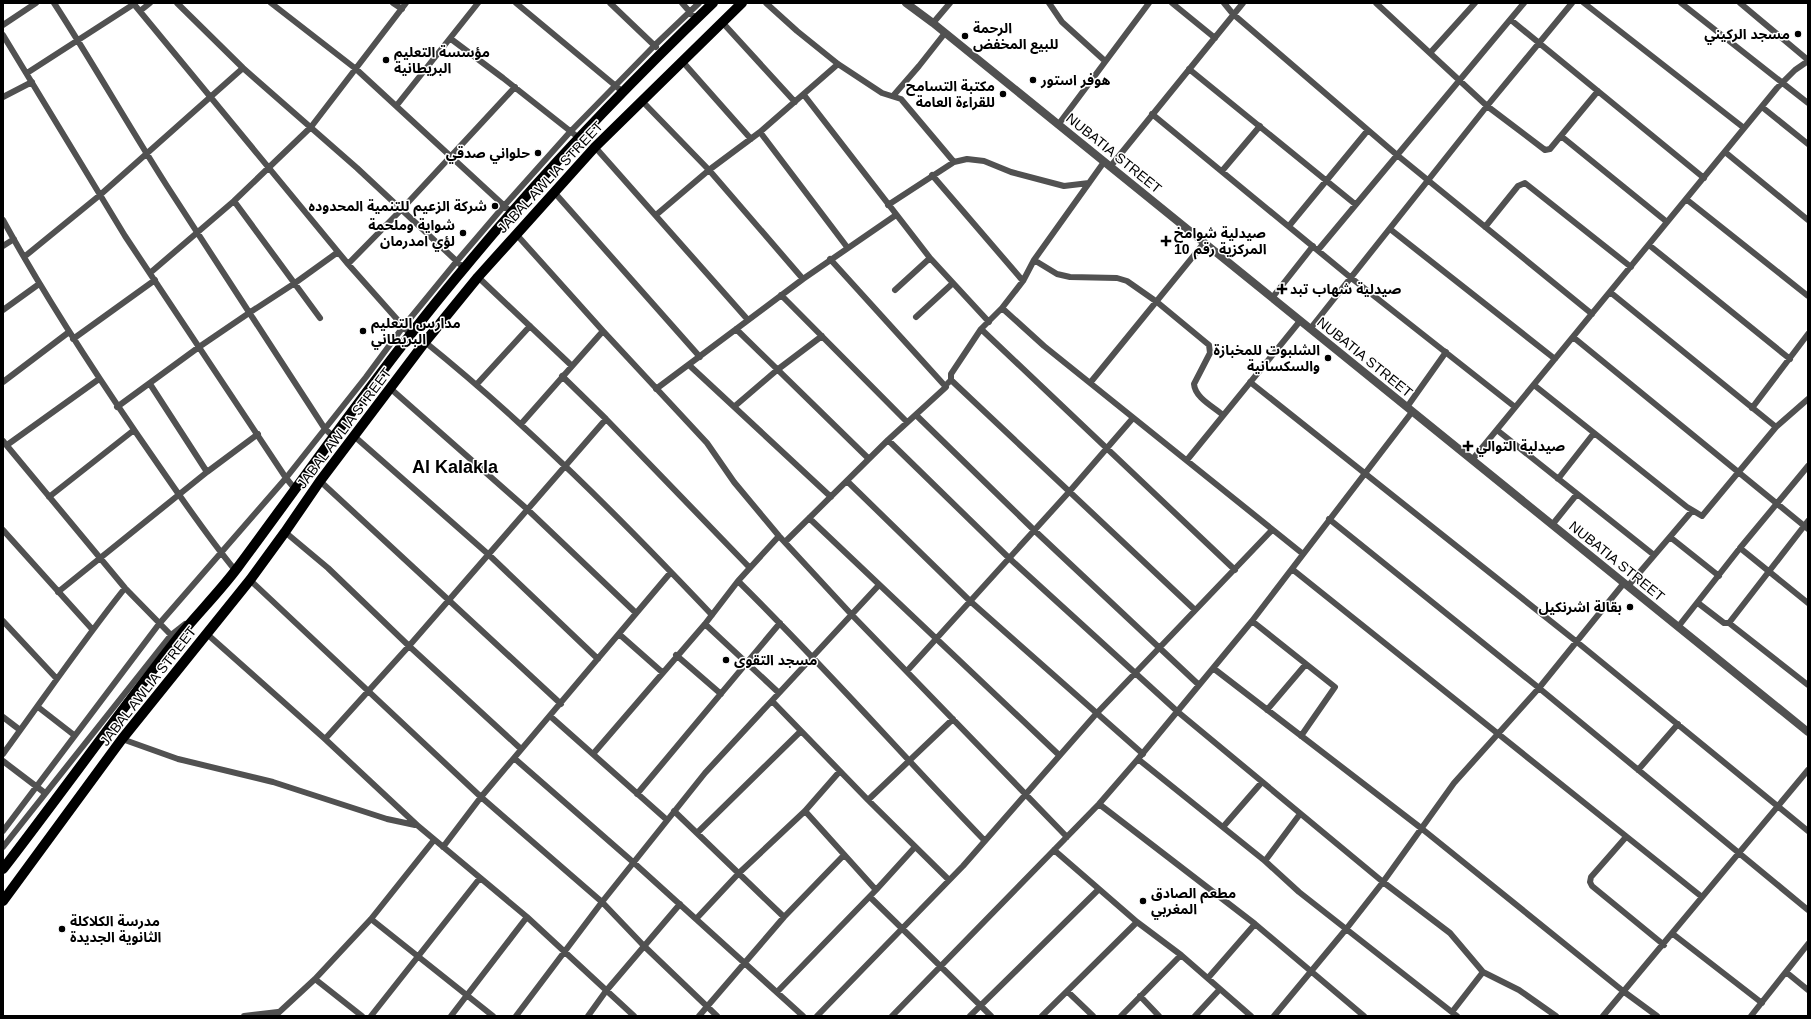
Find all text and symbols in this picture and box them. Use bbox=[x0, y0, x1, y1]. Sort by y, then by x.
place label: الرحمة للبيع المخفض bbox=[973, 20, 1058, 54]
place label: مسجد الركيني bbox=[1704, 26, 1790, 45]
marker: مسجد الركيني bbox=[1793, 29, 1803, 39]
marker: الرحمة للبيع المخفض bbox=[960, 31, 970, 41]
place label: مؤسسة التعليم البريطانية bbox=[394, 44, 490, 77]
marker: مؤسسة التعليم البريطانية bbox=[381, 55, 391, 65]
place label: هوفر استور bbox=[1040, 72, 1111, 89]
marker: هوفر استور bbox=[1028, 75, 1038, 85]
place label: مكتبة التسامح للقراءة العامة bbox=[906, 78, 995, 111]
marker: مكتبة التسامح للقراءة العامة bbox=[998, 89, 1008, 99]
street label: NUBATIA STREET bbox=[1063, 110, 1165, 197]
street label: JABAL AWLIA STREET bbox=[494, 118, 606, 236]
place label: حلواني صدقي bbox=[446, 145, 530, 164]
marker: حلواني صدقي bbox=[533, 148, 543, 158]
place label: شركة الزعيم للتنمية المحدوده bbox=[308, 198, 487, 217]
marker: شركة الزعيم للتنمية المحدوده bbox=[490, 201, 500, 211]
place label: شواية وملحمة لؤي امدرمان bbox=[368, 217, 455, 252]
place label: صيدلية شوامخ المركزية رقم 10 bbox=[1174, 225, 1267, 260]
marker: شواية وملحمة لؤي امدرمان bbox=[458, 228, 468, 238]
marker: صيدلية شوامخ المركزية رقم 10 bbox=[1161, 236, 1171, 246]
place label: صيدلية شهاب تبد bbox=[1290, 281, 1402, 297]
marker: صيدلية شهاب تبد bbox=[1277, 284, 1287, 294]
street label: NUBATIA STREET bbox=[1314, 314, 1416, 401]
place label: مدارس التعليم البريطاني bbox=[371, 315, 461, 350]
marker: مدارس التعليم البريطاني bbox=[358, 326, 368, 336]
place label: الشلبوت للمخبازة والسكسانية bbox=[1214, 342, 1320, 374]
marker: الشلبوت للمخبازة والسكسانية bbox=[1323, 353, 1333, 363]
street label: JABAL AWLIA STREET bbox=[293, 364, 395, 491]
place label: صيدلية التوالي bbox=[1476, 438, 1565, 457]
marker: صيدلية التوالي bbox=[1463, 441, 1473, 451]
district label: Al Kalakla bbox=[412, 457, 499, 477]
street label: NUBATIA STREET bbox=[1566, 518, 1668, 605]
place label: بقالة اشرنكيل bbox=[1539, 599, 1622, 616]
marker: بقالة اشرنكيل bbox=[1625, 602, 1635, 612]
street label: JABAL AWLIA STREET bbox=[97, 623, 200, 749]
place label: مسجد التقوى bbox=[734, 652, 817, 668]
marker: مسجد التقوى bbox=[721, 655, 731, 665]
place label: مطعم الصادق المغربي bbox=[1151, 885, 1236, 920]
marker: مطعم الصادق المغربي bbox=[1138, 896, 1148, 906]
place label: مدرسة الكلاكلة الثانوية الجديدة bbox=[70, 913, 162, 945]
marker: مدرسة الكلاكلة الثانوية الجديدة bbox=[57, 924, 67, 934]

